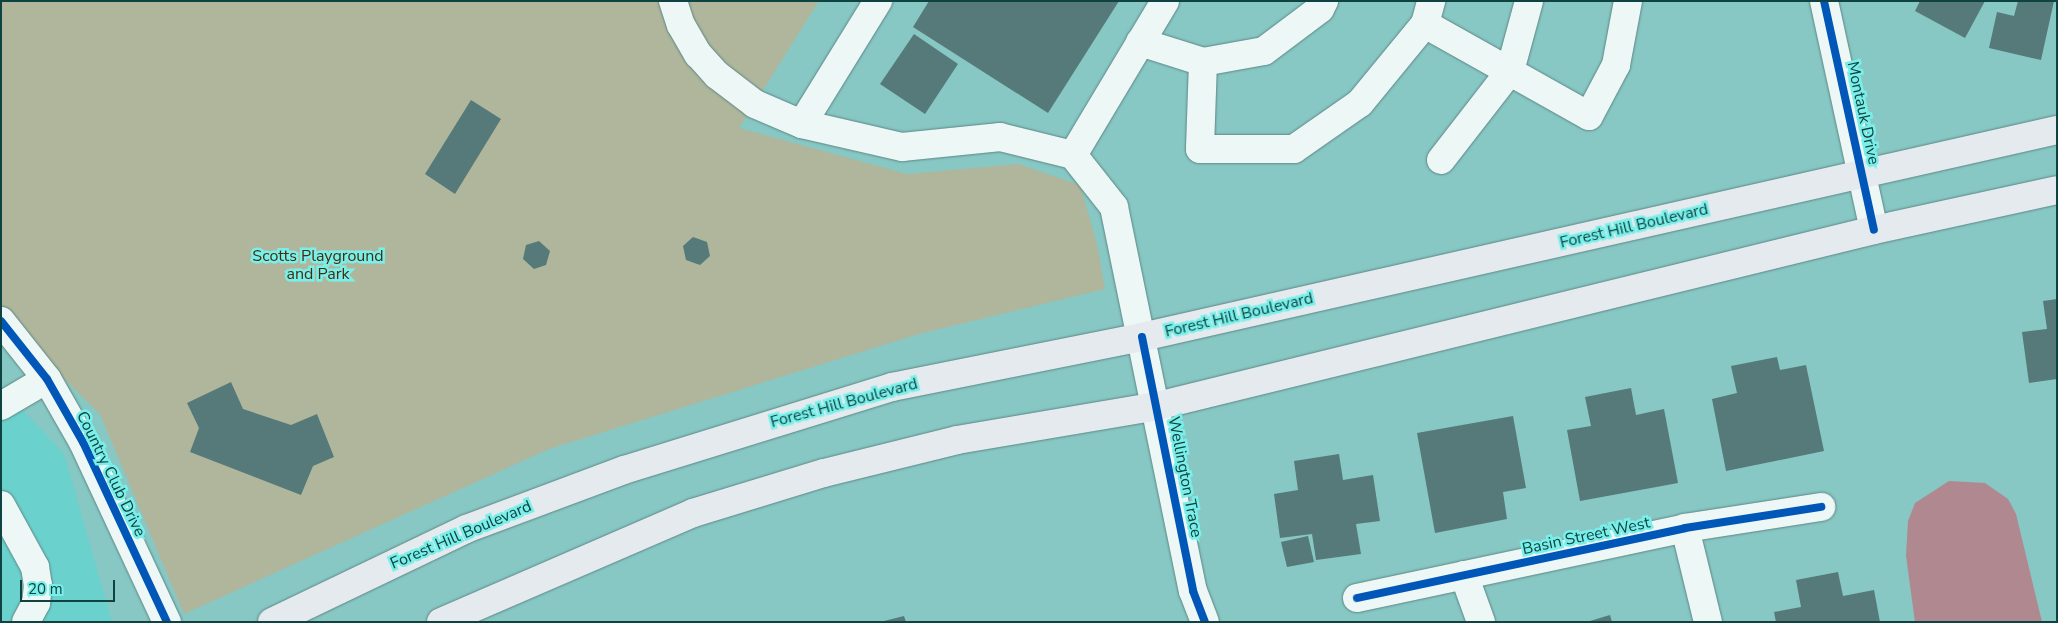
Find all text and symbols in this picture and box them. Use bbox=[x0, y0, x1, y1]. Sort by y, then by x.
street label: Montauk Drive bbox=[1843, 60, 1883, 166]
street label: Forest Hill Boulevard bbox=[1558, 200, 1710, 252]
park label: Scotts Playground and Park bbox=[252, 246, 384, 284]
street label: Forest Hill Boulevard bbox=[1163, 289, 1315, 341]
street label: Forest Hill Boulevard bbox=[768, 374, 920, 432]
street label: Country Club Drive bbox=[72, 408, 150, 540]
street label: Wellington Trace bbox=[1164, 415, 1206, 539]
street label: Forest Hill Boulevard bbox=[387, 497, 535, 573]
street label: Basin Street West bbox=[1520, 513, 1652, 559]
scale bar bbox=[22, 570, 118, 602]
text: 20 m bbox=[28, 579, 63, 599]

